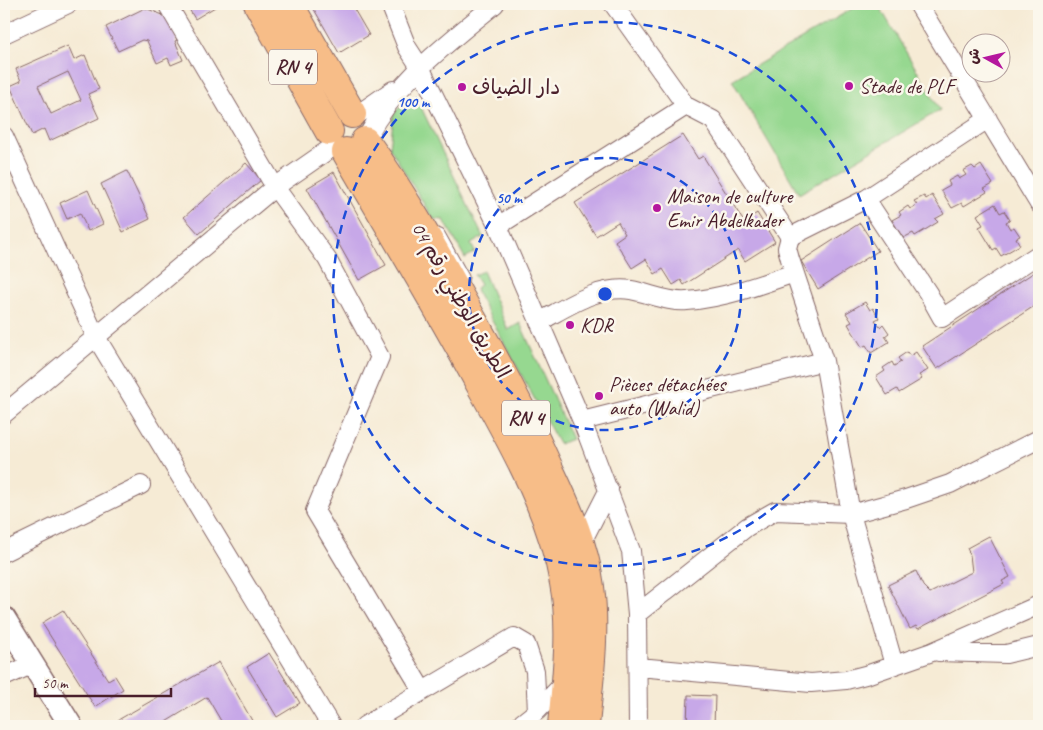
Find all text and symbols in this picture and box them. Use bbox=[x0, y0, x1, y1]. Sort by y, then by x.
north arrow bbox=[960, 32, 1010, 82]
text: ش bbox=[964, 47, 983, 65]
road number: RN 4 bbox=[269, 50, 317, 84]
place label: Stade de PLF bbox=[859, 73, 957, 99]
place label: دار الضياف bbox=[472, 74, 561, 100]
marker: Stade de PLF bbox=[843, 80, 855, 92]
marker: دار الضياف bbox=[456, 81, 468, 93]
text: 100 m bbox=[397, 93, 431, 112]
place label: Maison de culture Emir Abdelkader bbox=[667, 183, 795, 233]
text: 50 m bbox=[496, 189, 523, 208]
marker: Maison de culture Emir Abdelkader bbox=[651, 202, 663, 214]
street label: الطريق الوطني رقم 04 bbox=[400, 217, 516, 386]
centre of rings bbox=[596, 285, 614, 303]
place label: KDR bbox=[580, 312, 614, 338]
marker: KDR bbox=[564, 319, 576, 331]
place label: Pièces détachées auto (Walid) bbox=[609, 371, 727, 421]
marker: Pièces détachées auto (Walid) bbox=[593, 390, 605, 402]
road number: RN 4 bbox=[502, 400, 550, 436]
scale bar bbox=[35, 665, 171, 697]
text: 50 m bbox=[42, 674, 69, 693]

